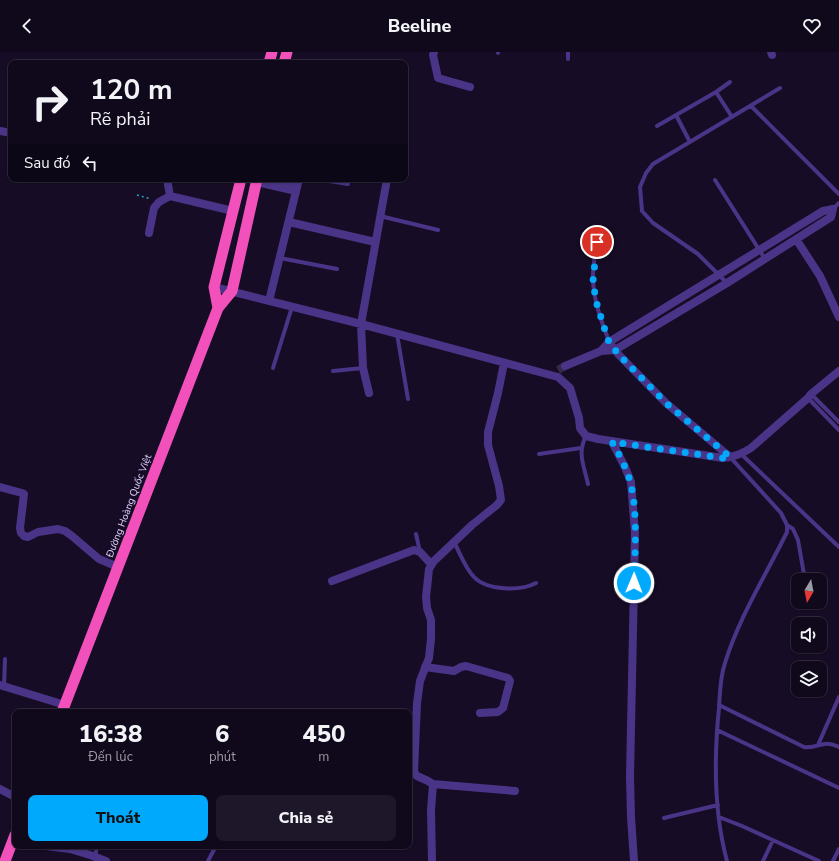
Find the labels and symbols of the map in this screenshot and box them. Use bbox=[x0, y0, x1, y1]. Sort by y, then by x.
pin bbox=[580, 225, 614, 259]
street label: Đường Hoàng Quốc Việt bbox=[103, 452, 155, 560]
position arrow bbox=[613, 562, 655, 604]
north arrow bbox=[791, 573, 827, 609]

